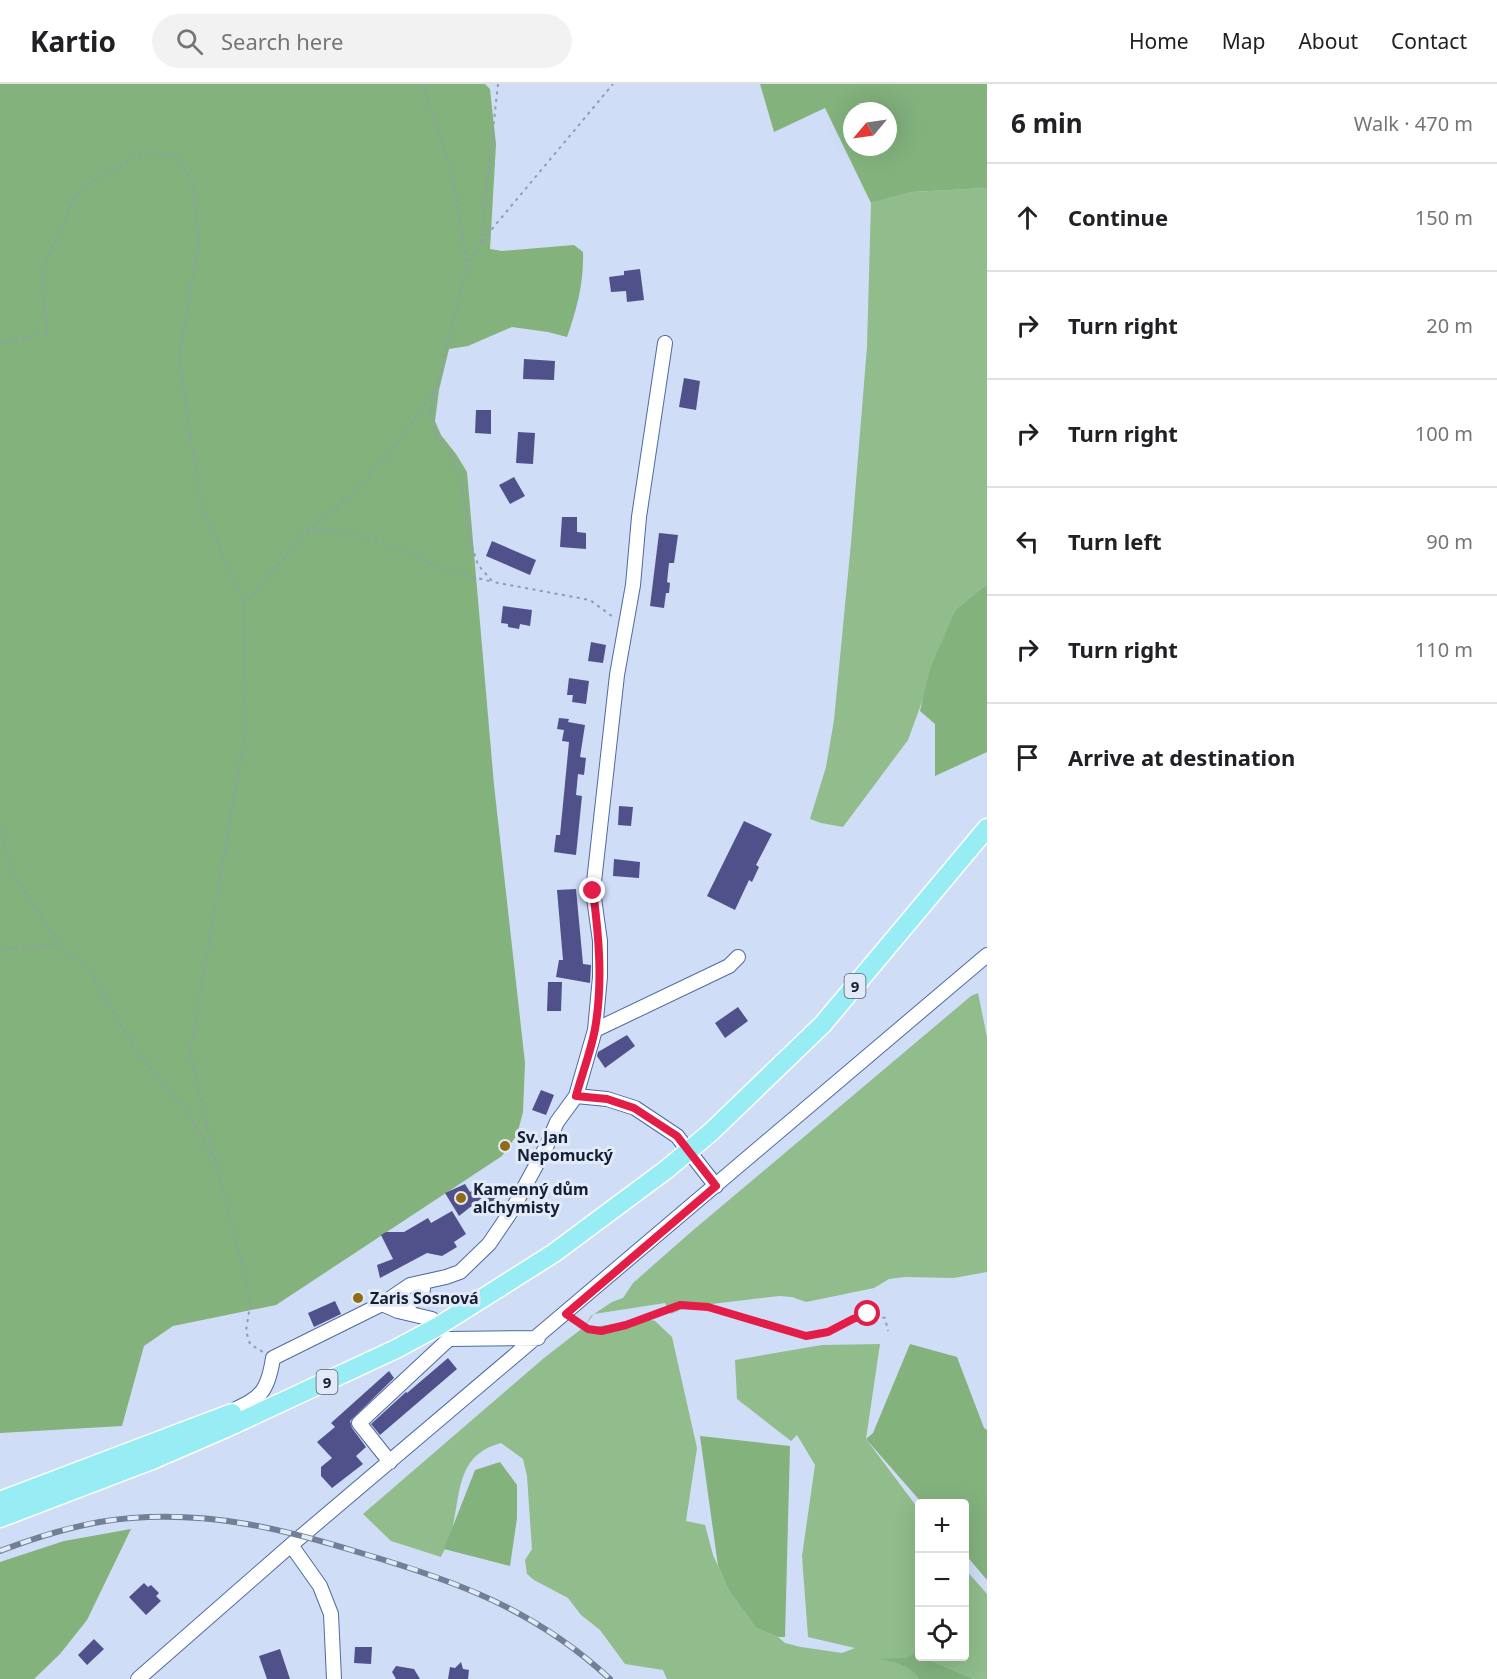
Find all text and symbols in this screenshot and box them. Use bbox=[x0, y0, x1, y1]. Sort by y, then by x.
search box bbox=[152, 14, 572, 68]
text: Kartio bbox=[30, 22, 116, 60]
icon: search bbox=[173, 25, 206, 58]
text: Search here bbox=[221, 26, 343, 56]
text: Home bbox=[1129, 27, 1189, 55]
text: Map bbox=[1222, 27, 1265, 55]
text: About bbox=[1298, 27, 1358, 55]
text: Contact bbox=[1391, 27, 1467, 55]
north arrow bbox=[843, 102, 897, 156]
text: 6 min bbox=[1011, 105, 1083, 141]
text: Walk · 470 m bbox=[1354, 110, 1473, 137]
icon: ahead bbox=[1011, 201, 1044, 234]
text: Continue bbox=[1068, 202, 1168, 232]
text: 150 m bbox=[1415, 204, 1473, 231]
icon: right bbox=[1011, 309, 1044, 342]
text: Turn right bbox=[1068, 310, 1178, 340]
text: 20 m bbox=[1426, 312, 1473, 339]
icon: right bbox=[1011, 417, 1044, 450]
text: Turn right bbox=[1068, 418, 1178, 448]
text: 100 m bbox=[1415, 420, 1473, 447]
icon: left bbox=[1011, 525, 1044, 558]
text: Turn left bbox=[1068, 526, 1162, 556]
text: 90 m bbox=[1426, 528, 1473, 555]
icon: right bbox=[1011, 633, 1044, 666]
text: Turn right bbox=[1068, 634, 1178, 664]
text: 110 m bbox=[1415, 636, 1473, 663]
icon: arrive bbox=[1011, 741, 1044, 774]
text: Arrive at destination bbox=[1068, 742, 1295, 772]
route end bbox=[579, 877, 605, 903]
road number: 9 bbox=[844, 974, 866, 998]
place label: Sv. Jan Nepomucký bbox=[517, 1126, 614, 1166]
marker: Sv. Jan Nepomucký bbox=[498, 1139, 512, 1153]
place label: Kamenný dům alchymisty bbox=[473, 1178, 589, 1218]
marker: Kamenný dům alchymisty bbox=[454, 1191, 468, 1205]
place label: Zaris Sosnová bbox=[370, 1287, 479, 1309]
marker: Zaris Sosnová bbox=[351, 1291, 365, 1305]
route start bbox=[854, 1300, 880, 1326]
road number: 9 bbox=[316, 1370, 338, 1394]
map controls bbox=[915, 1499, 969, 1661]
button: + bbox=[915, 1499, 969, 1553]
button: − bbox=[915, 1553, 969, 1607]
button: locate bbox=[915, 1607, 969, 1661]

